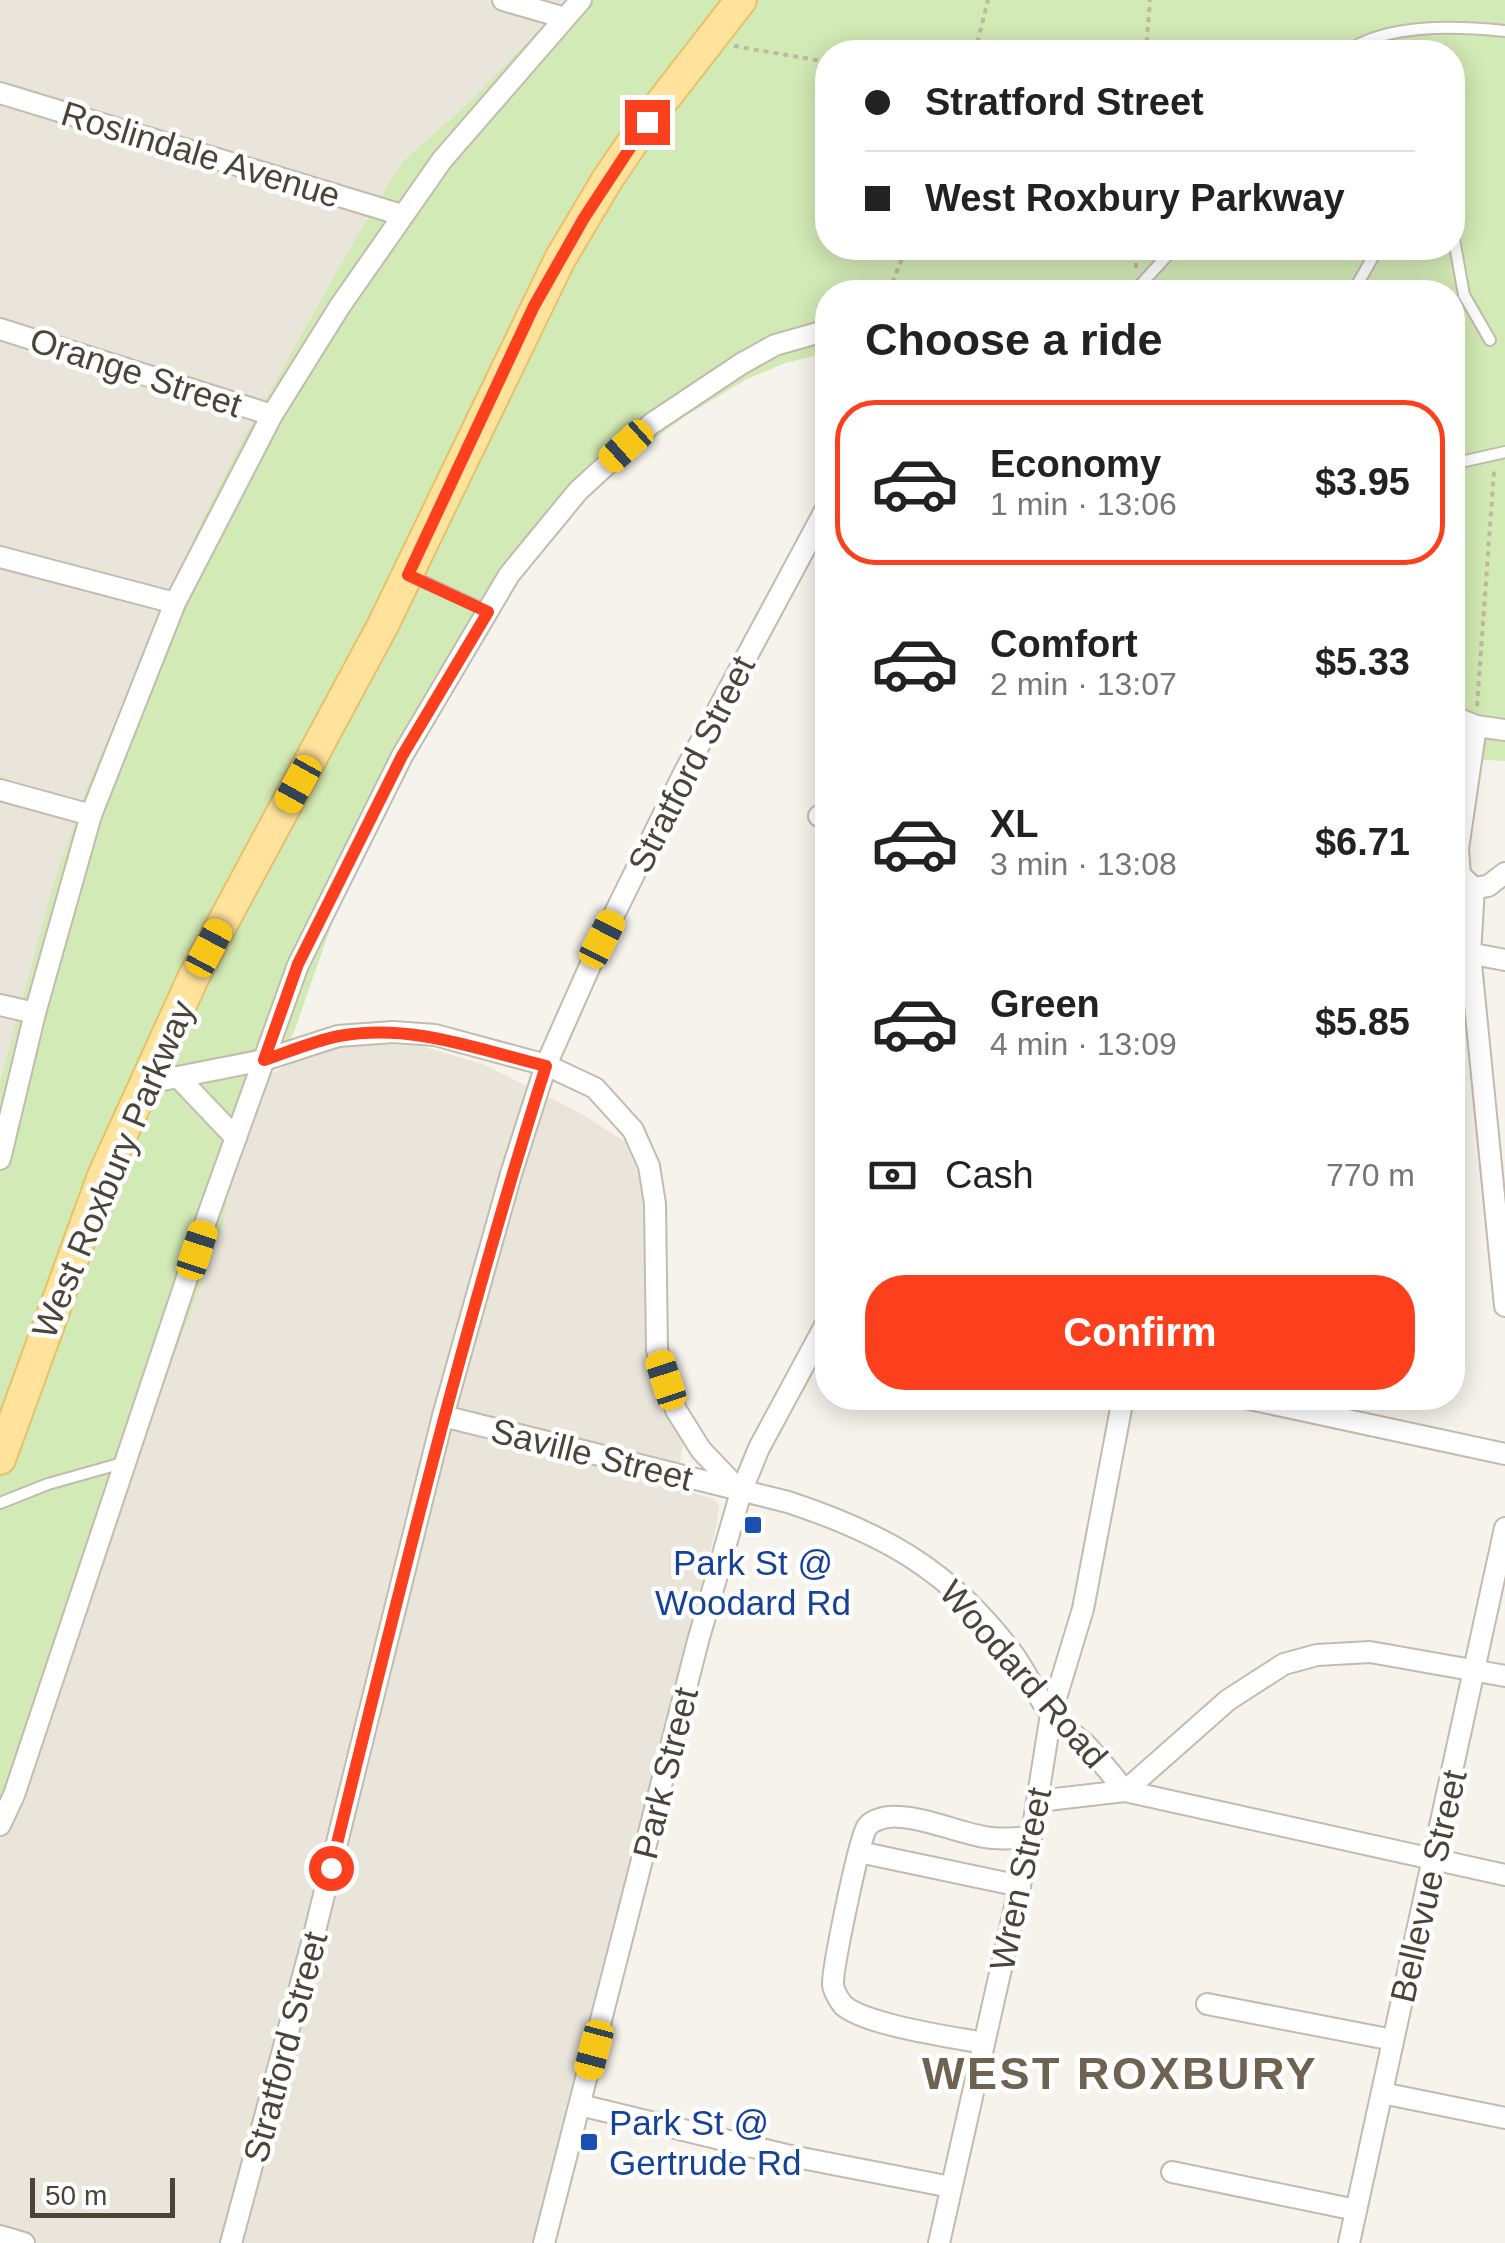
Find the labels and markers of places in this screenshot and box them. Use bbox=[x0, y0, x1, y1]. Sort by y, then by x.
marker: Park St @ Woodard Rd bbox=[742, 1514, 764, 1536]
place label: Park St @ Woodard Rd bbox=[655, 1543, 851, 1622]
place label: Park St @ Gertrude Rd bbox=[609, 2103, 802, 2182]
marker: Park St @ Gertrude Rd bbox=[578, 2131, 600, 2153]

